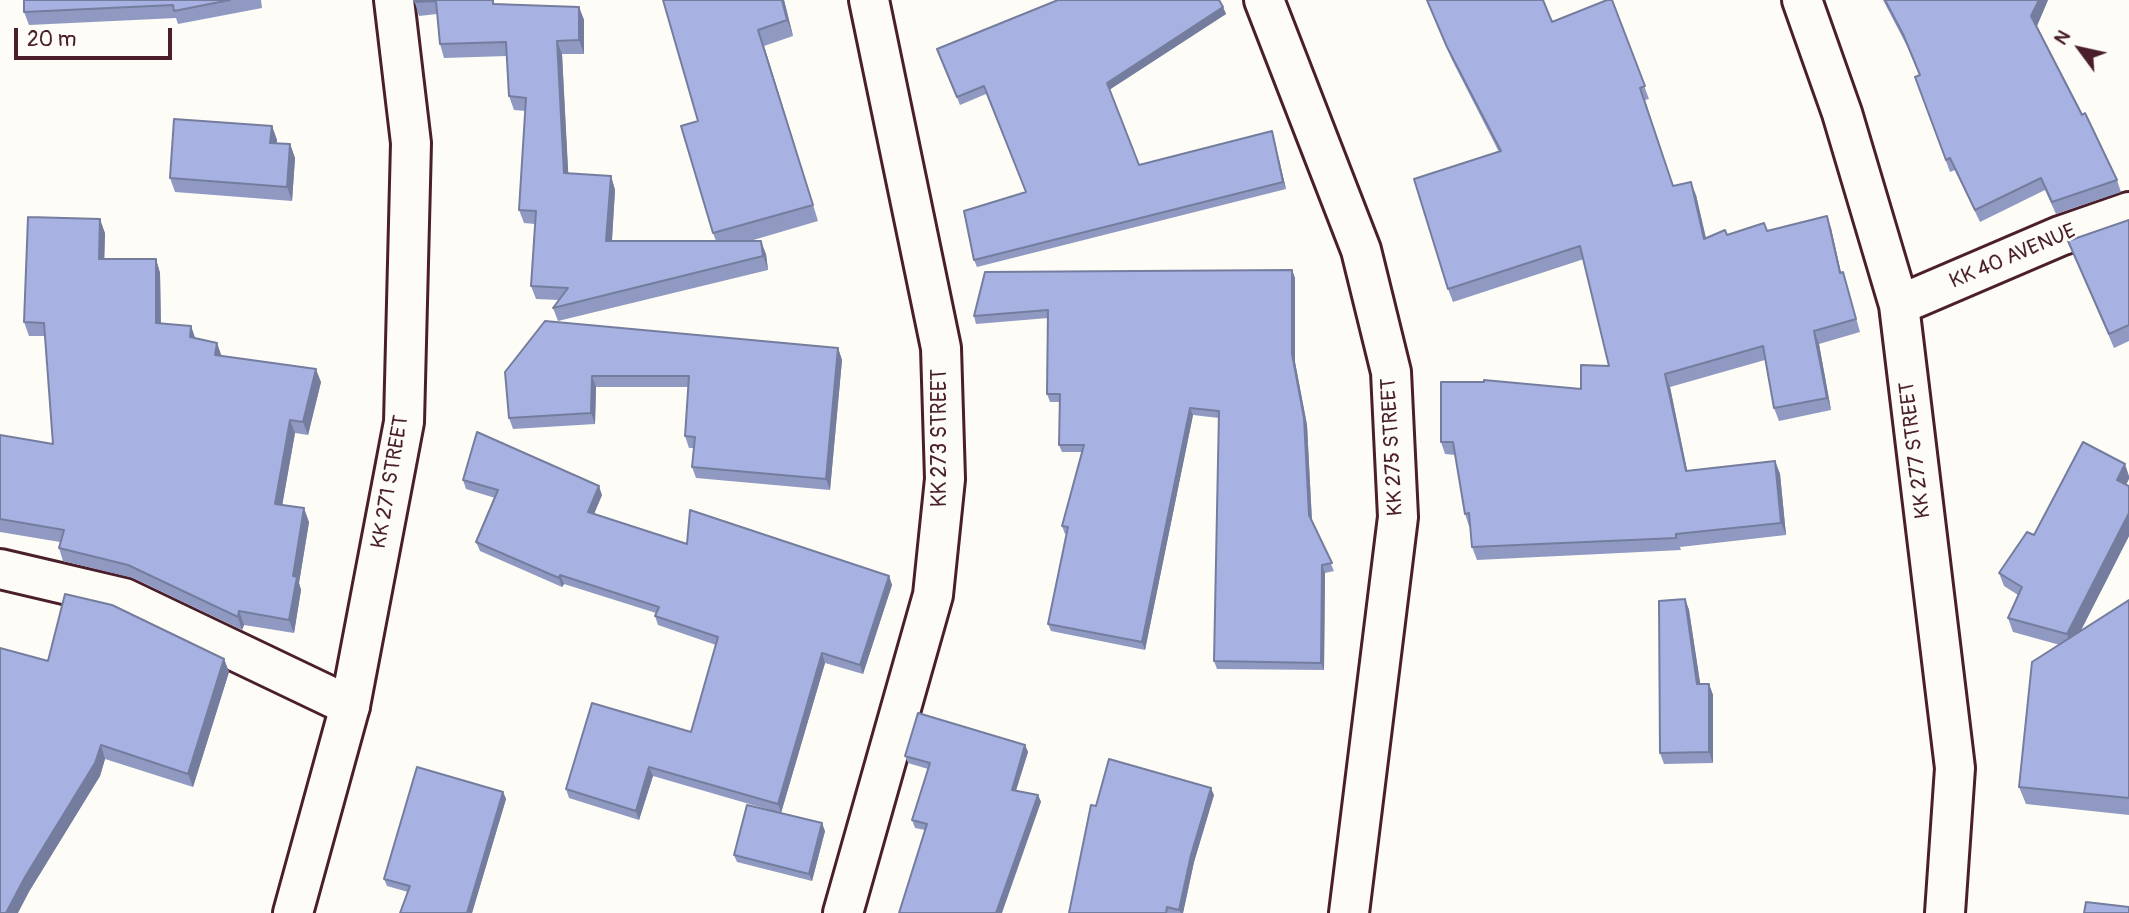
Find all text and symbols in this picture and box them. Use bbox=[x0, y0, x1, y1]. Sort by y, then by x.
scale bar bbox=[18, 14, 175, 58]
north arrow bbox=[2045, 14, 2115, 84]
text: 20 m bbox=[27, 26, 76, 53]
text: N bbox=[2049, 26, 2076, 49]
street label: KK 40 AVENUE bbox=[1946, 219, 2080, 295]
street label: KK 273 STREET bbox=[928, 369, 954, 507]
street label: KK 275 STREET bbox=[1377, 377, 1409, 517]
street label: KK 277 STREET bbox=[1895, 380, 1937, 520]
street label: KK 271 STREET bbox=[367, 413, 415, 551]

